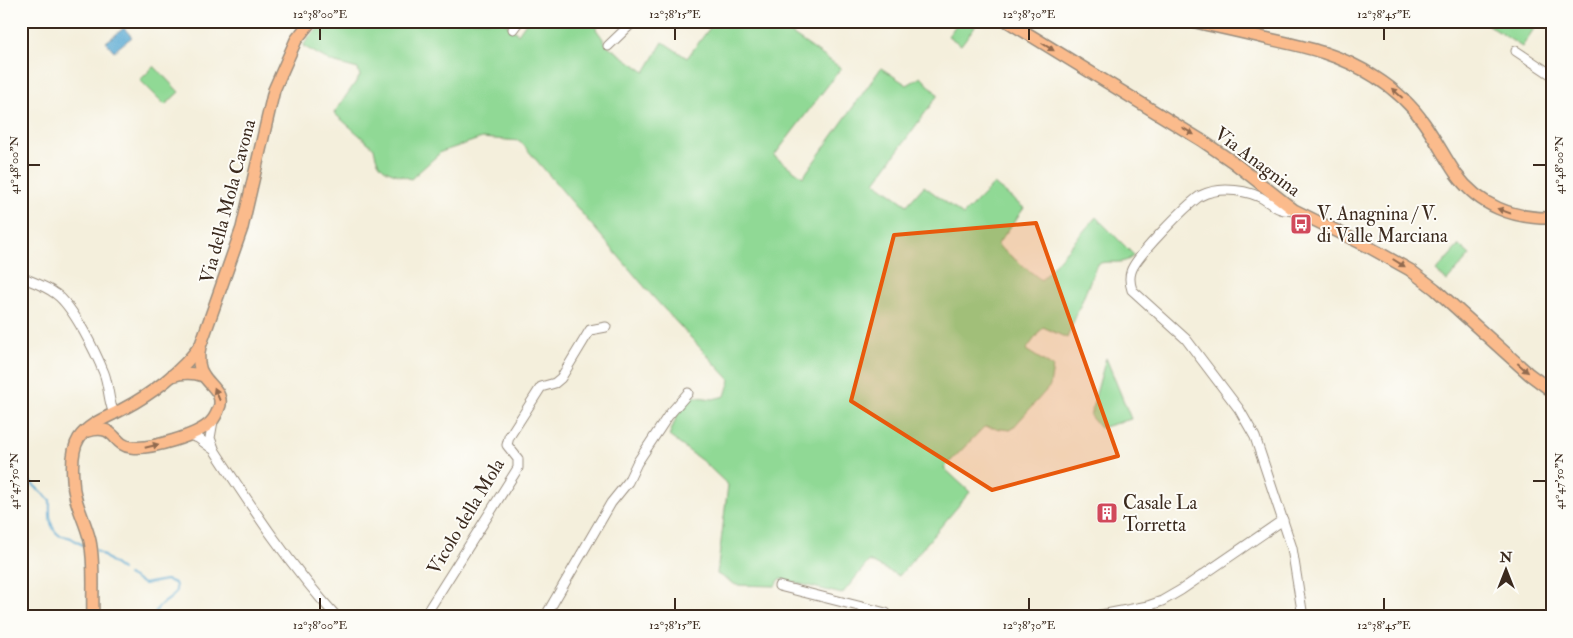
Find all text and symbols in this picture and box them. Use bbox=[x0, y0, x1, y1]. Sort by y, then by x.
text: 12°38'00"E bbox=[293, 7, 347, 22]
text: 12°38'15"E bbox=[649, 7, 701, 22]
text: 12°38'30"E bbox=[1003, 7, 1056, 22]
text: 12°38'45"E bbox=[1357, 7, 1411, 22]
one-way arrow bbox=[1042, 43, 1055, 52]
one-way arrow bbox=[1391, 88, 1403, 99]
street label: Via della Mola Cavona bbox=[195, 116, 261, 286]
street label: Via Anagnina bbox=[1210, 122, 1305, 202]
one-way arrow bbox=[1181, 127, 1194, 136]
text: 41°48'00"N bbox=[7, 136, 22, 194]
text: 41°48'00"N bbox=[1552, 136, 1567, 194]
place label: V. Anagnina / V. di Valle Marciana bbox=[1317, 202, 1448, 248]
one-way arrow bbox=[1496, 207, 1511, 215]
bus stop icon: V. Anagnina / V. di Valle Marciana bbox=[1289, 212, 1313, 236]
one-way arrow bbox=[1392, 259, 1405, 268]
one-way arrow bbox=[1516, 362, 1528, 374]
one-way arrow bbox=[212, 387, 220, 401]
one-way arrow bbox=[145, 442, 160, 450]
text: 41°47'50"N bbox=[7, 452, 22, 510]
text: 41°47'50"N bbox=[1552, 452, 1567, 510]
street label: Vicolo della Mola bbox=[422, 454, 510, 579]
place label: Casale La Torretta bbox=[1123, 491, 1197, 537]
building icon: Casale La Torretta bbox=[1095, 501, 1119, 525]
north arrow bbox=[1480, 546, 1530, 596]
text: N bbox=[1499, 549, 1513, 566]
text: 12°38'00"E bbox=[293, 618, 347, 633]
text: 12°38'15"E bbox=[649, 618, 701, 633]
text: 12°38'30"E bbox=[1003, 618, 1056, 633]
text: 12°38'45"E bbox=[1357, 618, 1411, 633]

